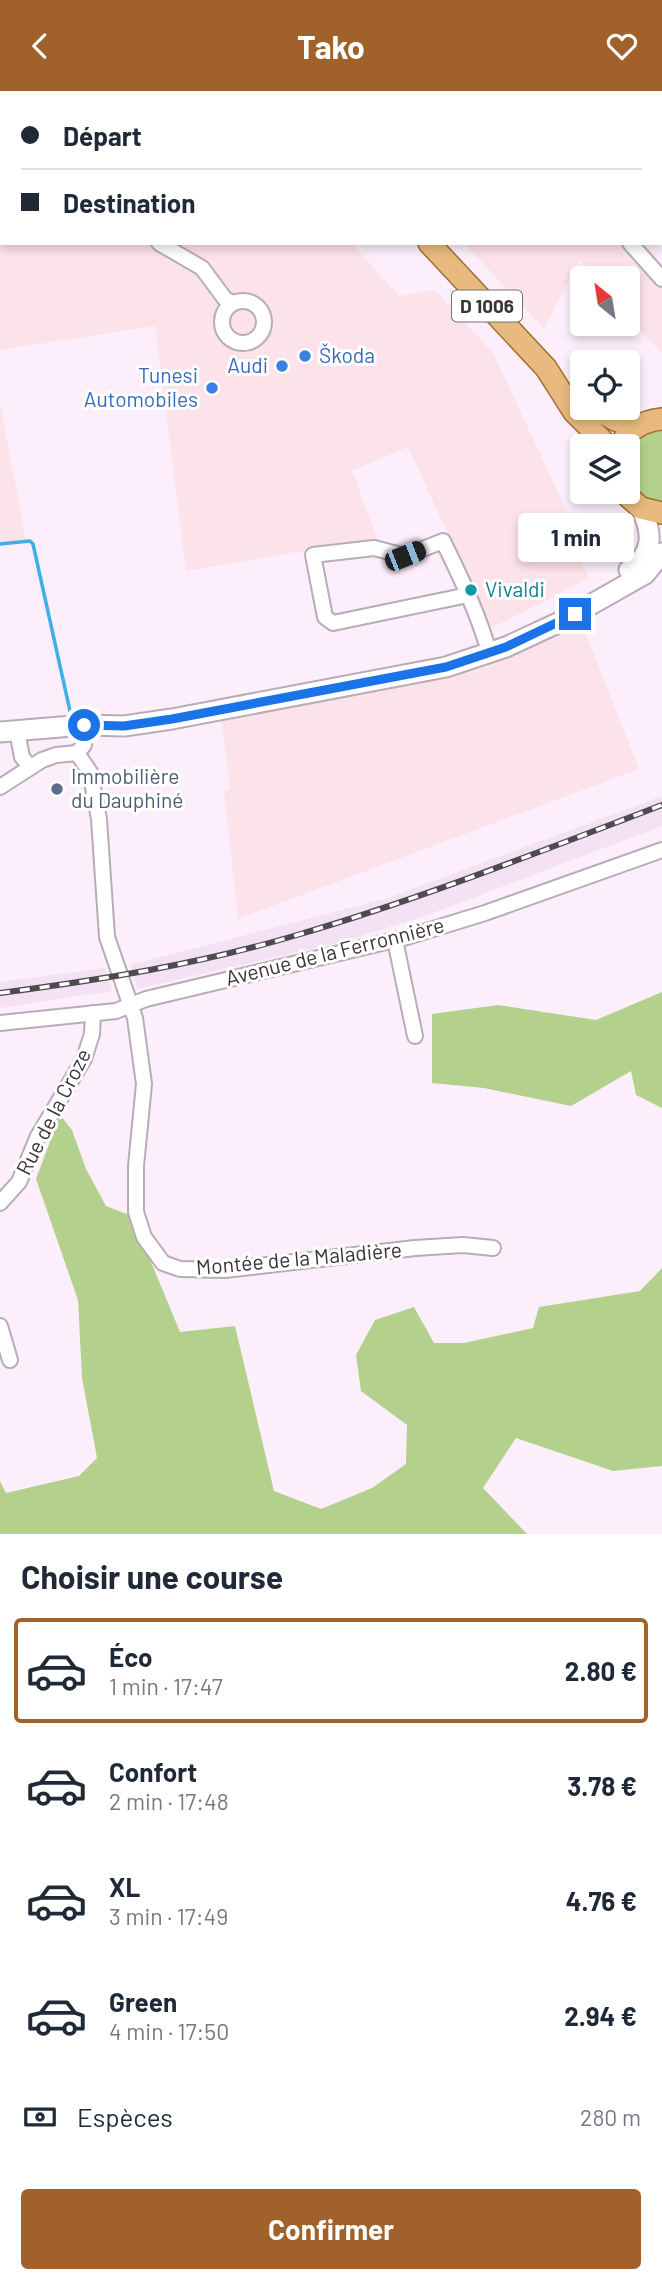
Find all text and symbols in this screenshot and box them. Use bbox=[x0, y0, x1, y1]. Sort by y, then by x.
icon: back bbox=[21, 27, 59, 65]
text: Tako bbox=[297, 27, 365, 65]
icon: heart bbox=[603, 27, 641, 65]
text: Départ bbox=[63, 120, 142, 151]
text: Destination bbox=[63, 187, 196, 218]
north arrow bbox=[570, 266, 640, 336]
map controls bbox=[570, 266, 640, 504]
road number: D 1006 bbox=[452, 291, 522, 321]
place label: Škoda bbox=[319, 342, 375, 367]
marker: Škoda bbox=[297, 348, 313, 364]
button: locate bbox=[570, 350, 640, 420]
place label: Audi bbox=[227, 352, 268, 377]
marker: Audi bbox=[274, 358, 290, 374]
place label: Tunesi Automobiles bbox=[84, 362, 198, 411]
marker: Tunesi Automobiles bbox=[204, 380, 220, 396]
button: layers bbox=[570, 434, 640, 504]
callout: 1 min bbox=[517, 512, 633, 561]
text: 1 min bbox=[551, 523, 601, 551]
car bbox=[382, 538, 429, 574]
place label: Vivaldi bbox=[485, 576, 545, 601]
marker: Vivaldi bbox=[463, 582, 479, 598]
route end bbox=[559, 598, 591, 630]
route start bbox=[68, 709, 100, 741]
place label: Immobilière du Dauphiné bbox=[71, 763, 183, 812]
marker: Immobilière du Dauphiné bbox=[49, 781, 65, 797]
street label: Avenue de la Ferronnière bbox=[223, 911, 447, 990]
street label: Rue de la Croze bbox=[10, 1044, 95, 1179]
street label: Montée de la Maladière bbox=[195, 1236, 403, 1279]
text: Choisir une course bbox=[21, 1557, 283, 1595]
icon: car bbox=[25, 1639, 88, 1702]
text: Éco bbox=[109, 1641, 152, 1672]
text: 2.80 € bbox=[565, 1655, 637, 1686]
text: 1 min · 17:47 bbox=[109, 1672, 223, 1700]
icon: car bbox=[25, 1754, 88, 1817]
text: Confort bbox=[109, 1756, 197, 1787]
text: 3.78 € bbox=[567, 1770, 637, 1801]
text: 2 min · 17:48 bbox=[109, 1787, 229, 1815]
icon: car bbox=[25, 1869, 88, 1932]
text: XL bbox=[109, 1871, 140, 1902]
text: 4.76 € bbox=[566, 1885, 637, 1916]
text: 3 min · 17:49 bbox=[109, 1902, 228, 1930]
icon: car bbox=[25, 1984, 88, 2047]
text: Green bbox=[109, 1986, 177, 2017]
text: 2.94 € bbox=[564, 2000, 637, 2031]
text: 4 min · 17:50 bbox=[109, 2017, 229, 2045]
icon: cash bbox=[21, 2098, 59, 2136]
text: Espèces bbox=[77, 2101, 173, 2132]
text: 280 m bbox=[580, 2103, 641, 2131]
button: Confirmer bbox=[21, 2189, 641, 2269]

